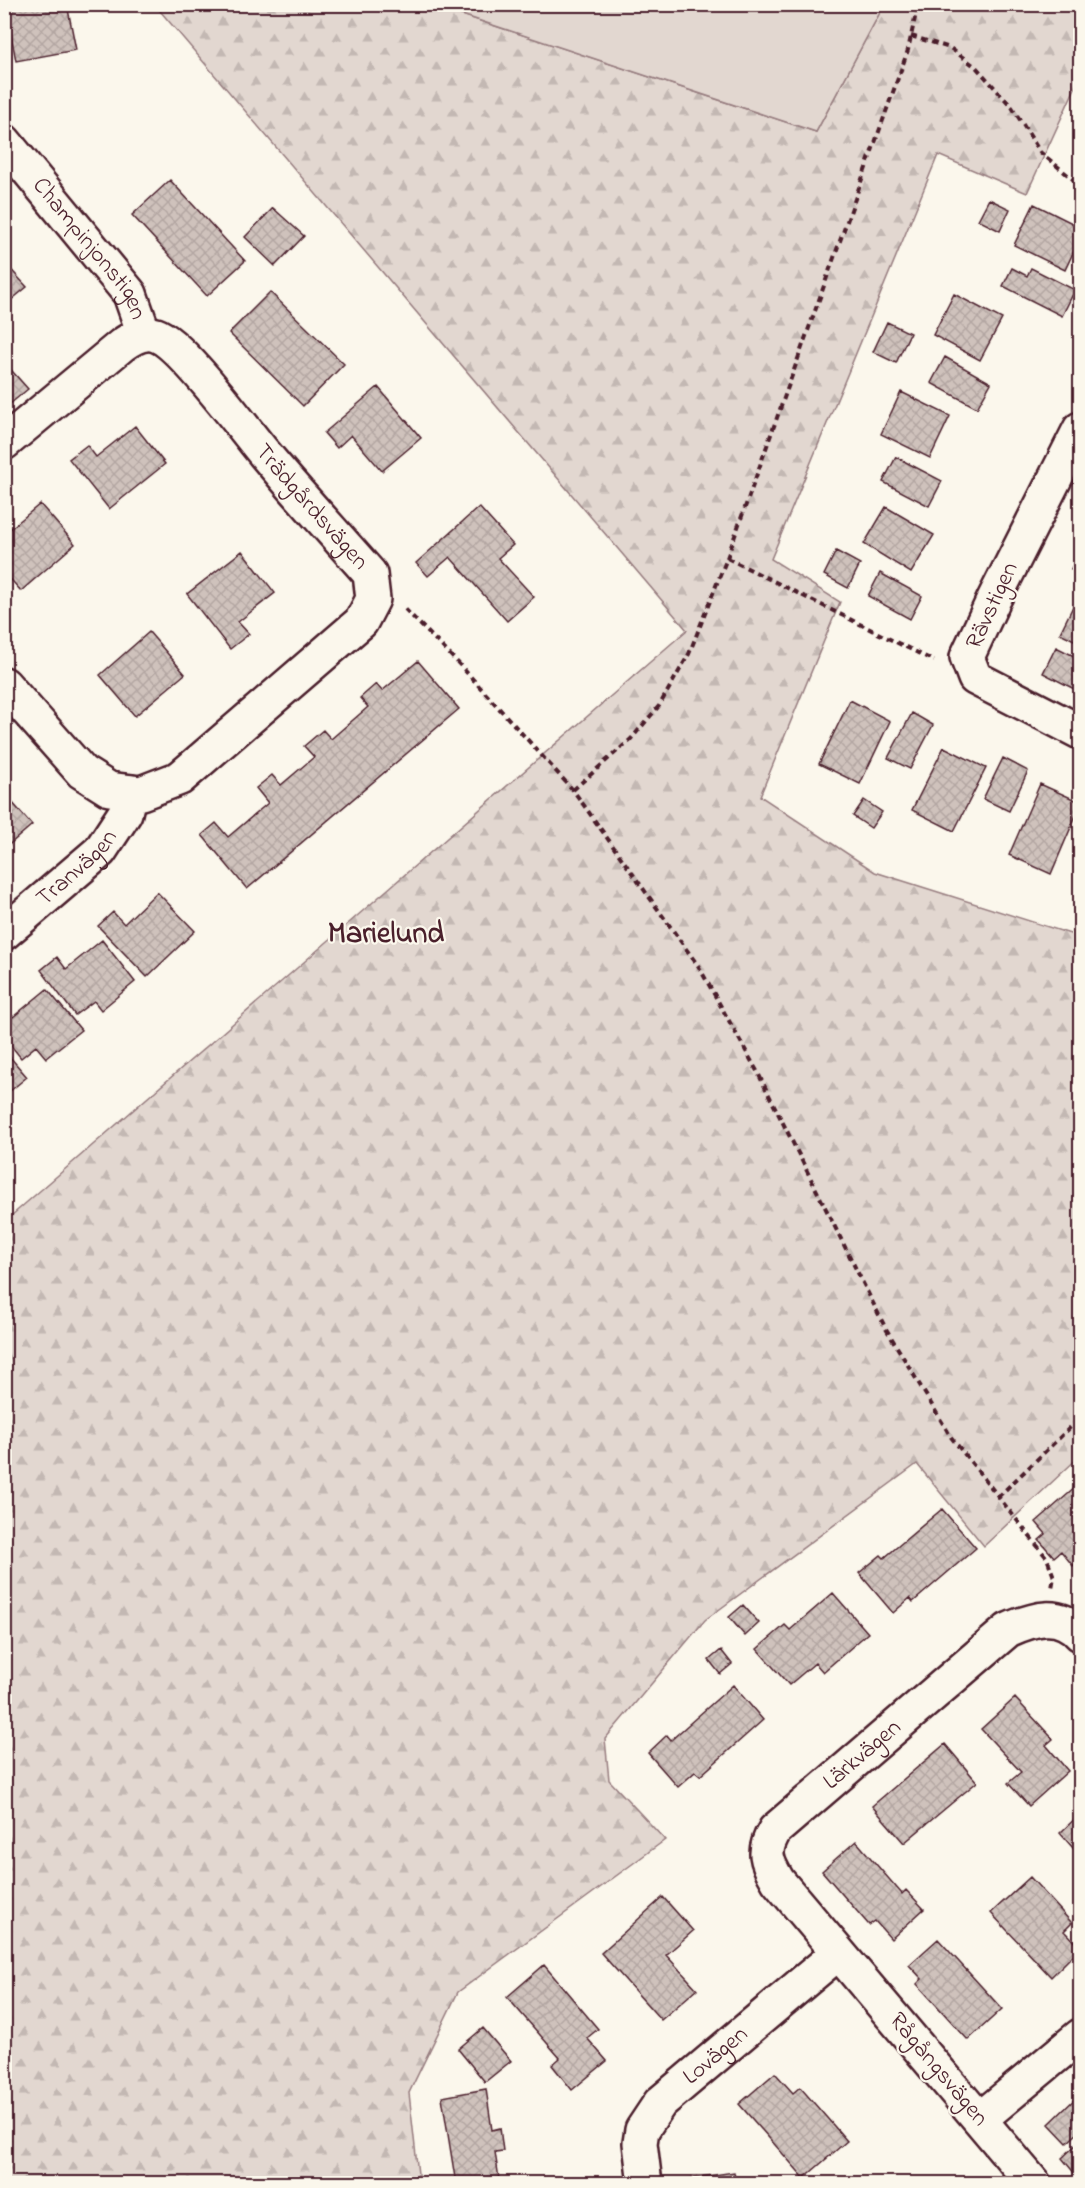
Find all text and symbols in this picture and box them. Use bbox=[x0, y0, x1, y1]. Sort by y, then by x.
street label: Champinjonstigen bbox=[23, 170, 155, 324]
street label: Trädgårdsvägen bbox=[246, 436, 377, 578]
street label: Rävstigen bbox=[958, 557, 1028, 655]
street label: Tranvägen bbox=[29, 823, 127, 915]
district label: Marielund bbox=[328, 913, 444, 957]
street label: Lärkvägen bbox=[815, 1711, 909, 1799]
street label: Rågångsvägen bbox=[880, 2005, 996, 2135]
street label: Lovägen bbox=[675, 2018, 756, 2094]

